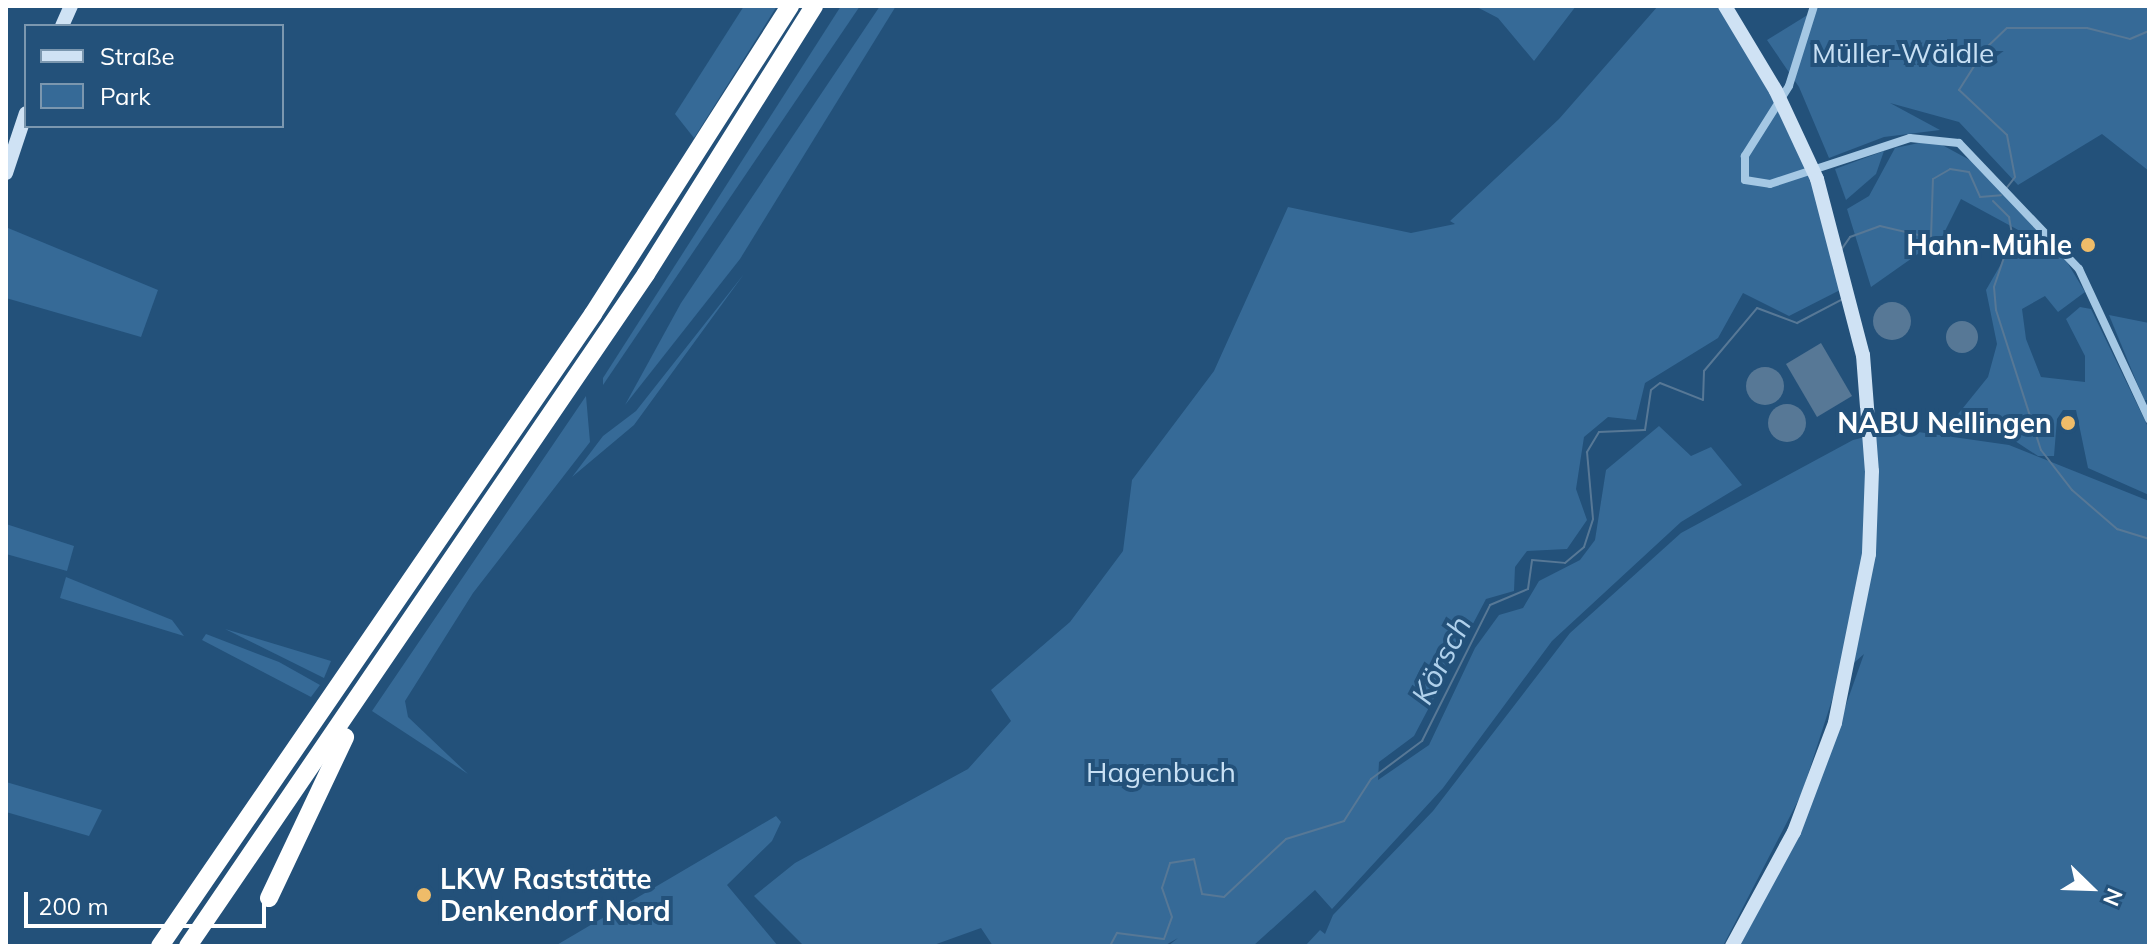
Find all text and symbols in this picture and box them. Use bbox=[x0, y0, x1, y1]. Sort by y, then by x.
legend bbox=[24, 24, 284, 128]
park label: Müller-Wäldle bbox=[1812, 36, 1994, 70]
text: Straße bbox=[100, 41, 175, 71]
text: Park bbox=[100, 81, 151, 111]
place label: Hahn-Mühle bbox=[1906, 228, 2072, 262]
marker: Hahn-Mühle bbox=[2079, 236, 2097, 254]
place label: NABU Nellingen bbox=[1837, 406, 2052, 440]
marker: NABU Nellingen bbox=[2059, 414, 2077, 432]
water label: Körsch bbox=[1404, 610, 1478, 710]
park label: Hagenbuch bbox=[1086, 755, 1236, 789]
north arrow bbox=[2051, 848, 2131, 928]
place label: LKW Raststätte Denkendorf Nord bbox=[440, 862, 671, 928]
scale bar bbox=[28, 876, 270, 926]
text: N bbox=[2097, 884, 2129, 910]
marker: LKW Raststätte Denkendorf Nord bbox=[415, 886, 433, 904]
text: 200 m bbox=[38, 891, 109, 921]

